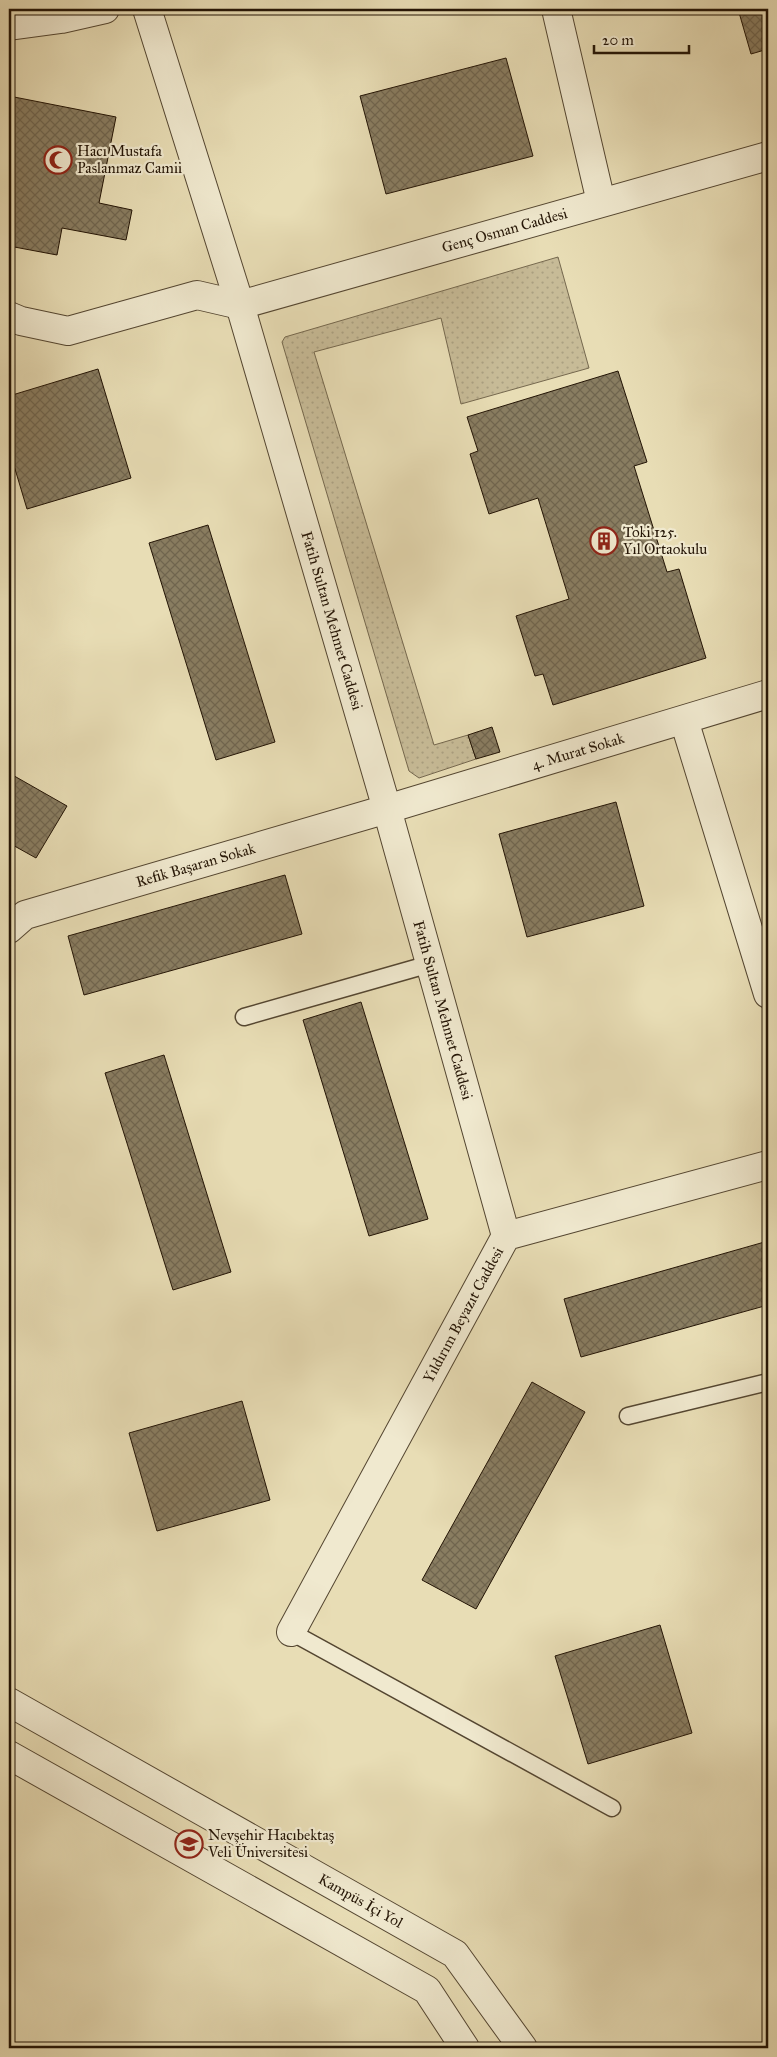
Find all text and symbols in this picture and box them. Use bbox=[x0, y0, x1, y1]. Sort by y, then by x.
scale bar bbox=[594, 22, 690, 54]
text: 20 m bbox=[602, 31, 634, 49]
place label: Hacı Mustafa Paslanmaz Camii bbox=[77, 142, 182, 177]
mosque icon: Hacı Mustafa Paslanmaz Camii bbox=[43, 145, 73, 175]
street label: Genç Osman Caddesi bbox=[440, 204, 569, 257]
place label: Toki 125. Yıl Ortaokulu bbox=[623, 523, 707, 558]
building icon: Toki 125. Yıl Ortaokulu bbox=[589, 526, 619, 556]
street label: Fatih Sultan Mehmet Caddesi bbox=[297, 529, 367, 712]
street label: 4. Murat Sokak bbox=[530, 729, 626, 774]
street label: Refik Başaran Sokak bbox=[134, 839, 257, 891]
street label: Fatih Sultan Mehmet Caddesi bbox=[410, 918, 477, 1102]
street label: Yıldırım Beyazıt Caddesi bbox=[419, 1244, 507, 1386]
place label: Nevşehir Hacıbektaş Veli Üniversitesi bbox=[207, 1826, 334, 1861]
school or university icon: Nevşehir Hacıbektaş Veli Üniversitesi bbox=[174, 1829, 204, 1859]
street label: Kampüs İçi Yol bbox=[315, 1870, 407, 1932]

